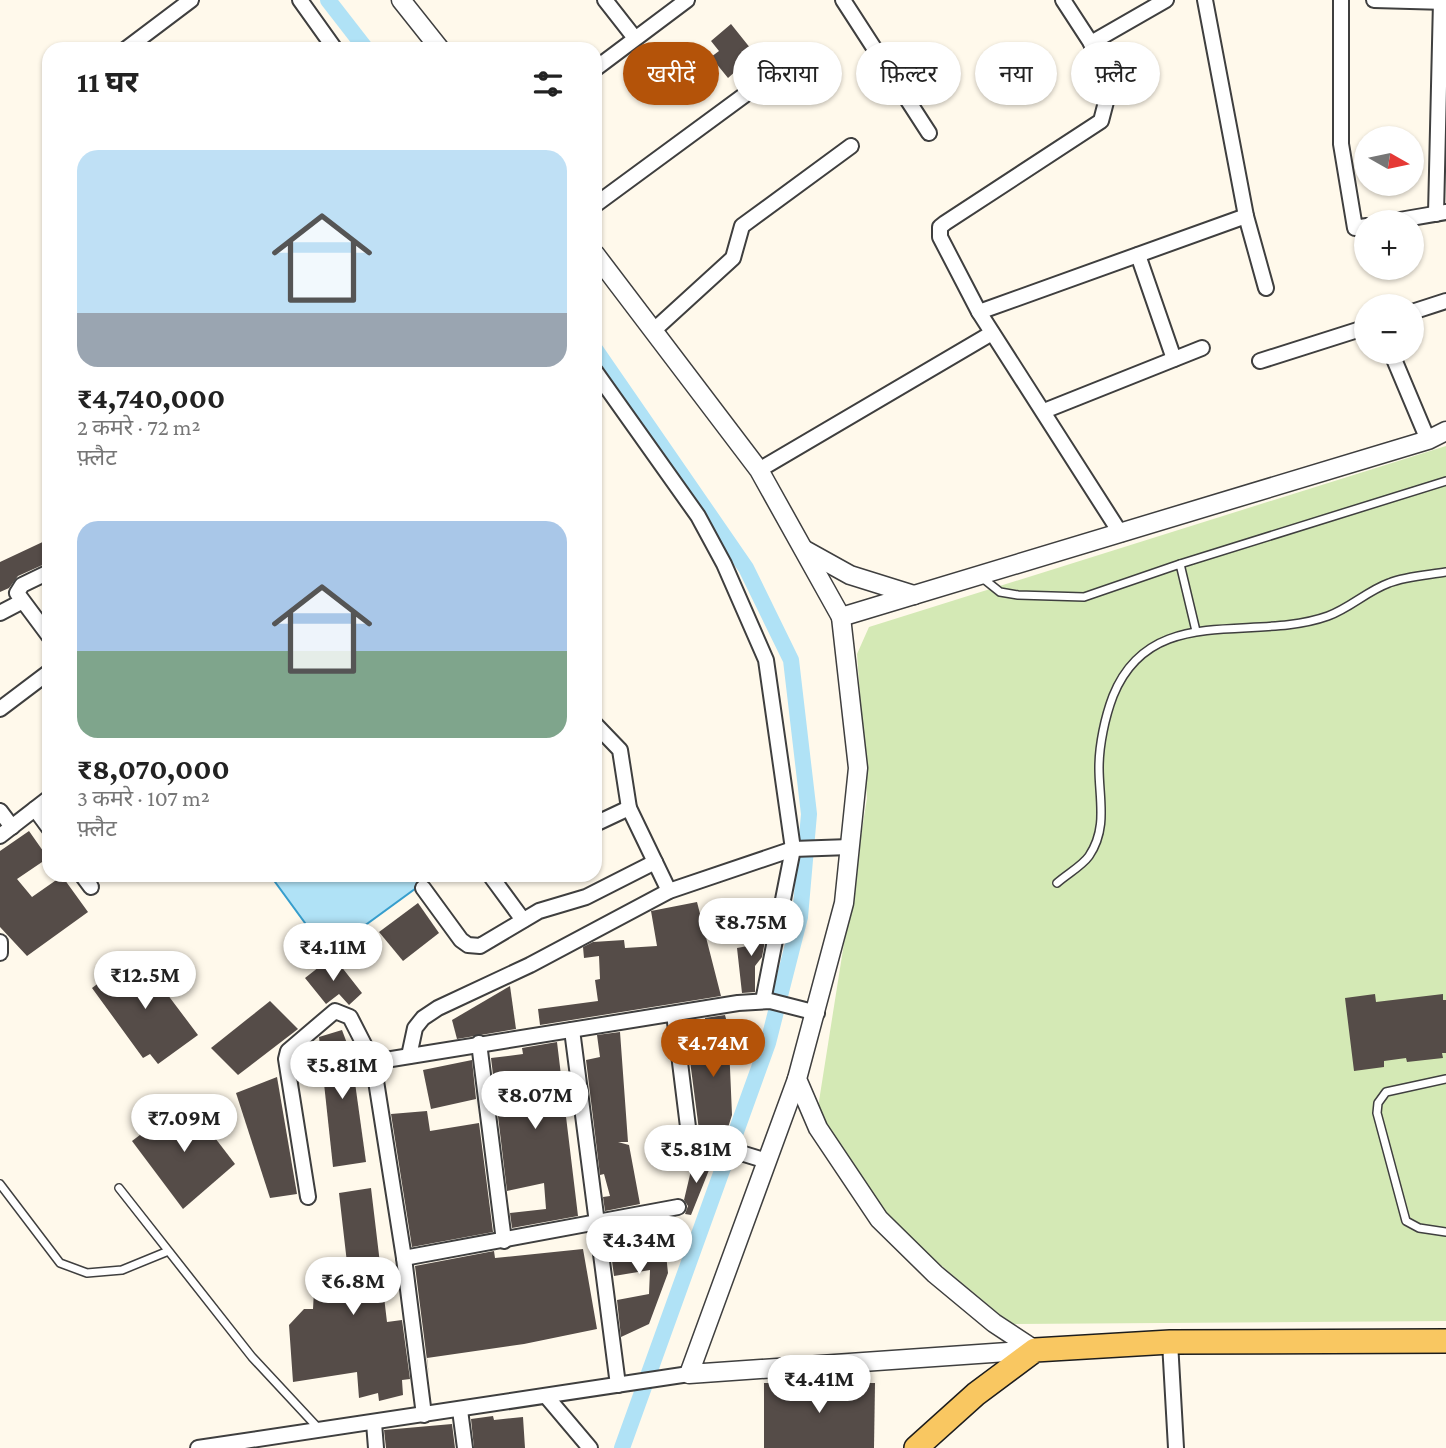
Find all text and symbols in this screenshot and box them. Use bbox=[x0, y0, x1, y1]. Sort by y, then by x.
chip: खरीदें bbox=[623, 42, 719, 105]
chip: किराया bbox=[733, 42, 842, 105]
chip: फ़िल्टर bbox=[856, 42, 961, 105]
chip: नया bbox=[975, 42, 1057, 105]
chip: फ़्लैट bbox=[1071, 42, 1160, 105]
text: 11 घर bbox=[77, 65, 138, 98]
icon: filters bbox=[529, 65, 567, 103]
north arrow bbox=[1354, 126, 1424, 196]
map controls bbox=[1354, 126, 1424, 364]
icon: home bbox=[259, 195, 385, 321]
button: + bbox=[1354, 210, 1424, 280]
button: − bbox=[1354, 294, 1424, 364]
text: ₹4,740,000 bbox=[77, 381, 225, 414]
text: 2 कमरे · 72 m² bbox=[77, 414, 201, 440]
text: फ़्लैट bbox=[77, 444, 117, 470]
icon: home bbox=[259, 566, 385, 692]
text: ₹8,070,000 bbox=[77, 752, 230, 785]
text: 3 कमरे · 107 m² bbox=[77, 785, 210, 811]
text: फ़्लैट bbox=[77, 815, 117, 841]
pin: ₹8.75M bbox=[694, 898, 808, 958]
text: ₹8.75M bbox=[715, 908, 787, 934]
pin: ₹4.11M bbox=[276, 923, 390, 983]
text: ₹4.11M bbox=[299, 933, 367, 959]
pin: ₹12.5M bbox=[88, 951, 202, 1011]
text: ₹12.5M bbox=[110, 961, 180, 987]
pin: ₹4.74M bbox=[656, 1020, 770, 1079]
text: ₹4.74M bbox=[677, 1029, 749, 1055]
pin: ₹5.81M bbox=[285, 1042, 399, 1101]
text: ₹5.81M bbox=[306, 1051, 378, 1077]
pin: ₹8.07M bbox=[478, 1072, 592, 1131]
text: ₹8.07M bbox=[497, 1081, 573, 1107]
pin: ₹7.09M bbox=[127, 1094, 241, 1154]
text: ₹7.09M bbox=[147, 1104, 221, 1130]
pin: ₹5.81M bbox=[639, 1126, 753, 1185]
text: ₹5.81M bbox=[660, 1135, 732, 1161]
pin: ₹4.34M bbox=[582, 1216, 696, 1276]
text: ₹4.34M bbox=[602, 1226, 676, 1252]
pin: ₹6.8M bbox=[304, 1258, 402, 1317]
text: ₹6.8M bbox=[321, 1267, 385, 1293]
pin: ₹4.41M bbox=[762, 1356, 876, 1415]
text: ₹4.41M bbox=[784, 1365, 854, 1391]

